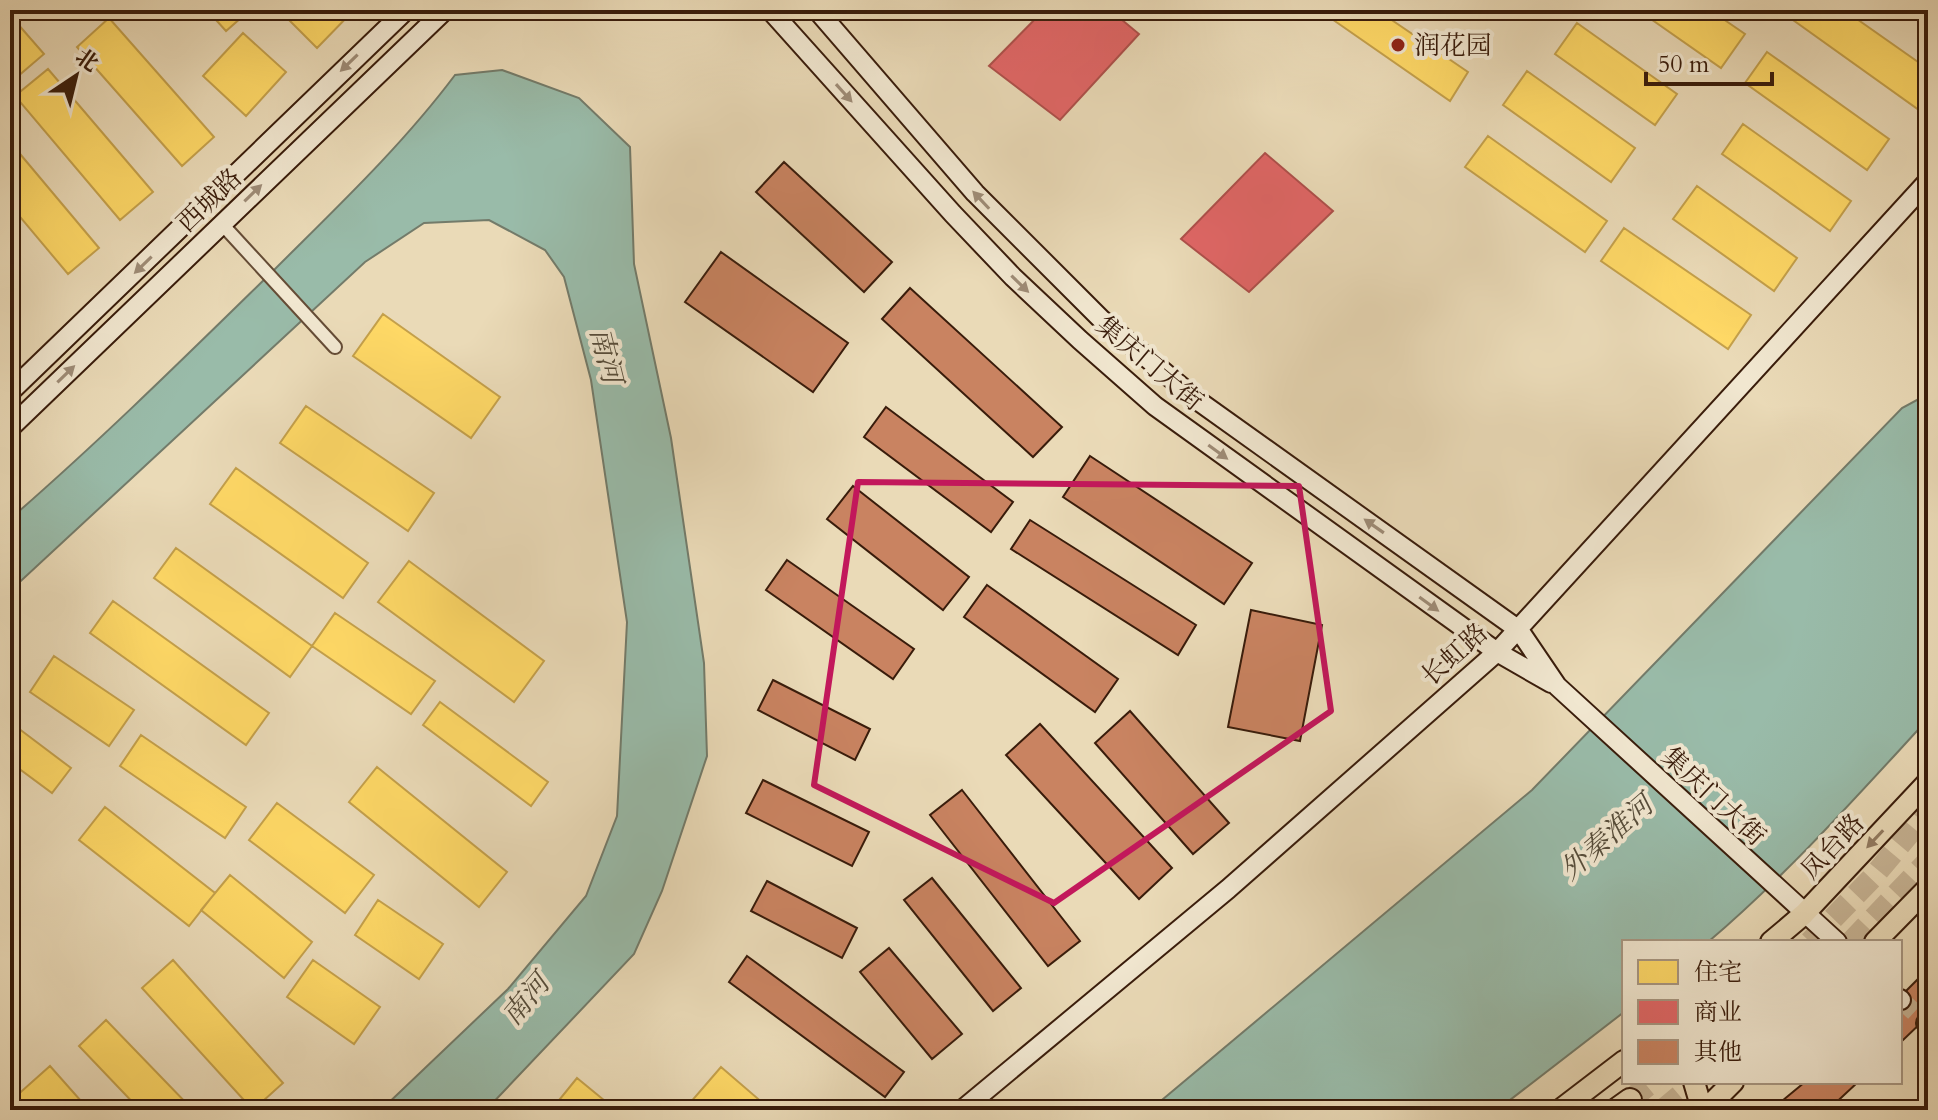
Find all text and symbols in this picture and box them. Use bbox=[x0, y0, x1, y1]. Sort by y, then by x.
place label: 润花园 bbox=[1414, 28, 1492, 63]
north arrow bbox=[36, 36, 116, 116]
marker: 润花园 bbox=[1389, 36, 1407, 54]
scale bar bbox=[1646, 36, 1772, 86]
text: 北 bbox=[69, 42, 105, 79]
text: 50 m bbox=[1658, 48, 1710, 81]
one-way arrow bbox=[340, 54, 359, 72]
one-way arrow bbox=[835, 83, 853, 102]
street label: 西城路 bbox=[169, 161, 250, 240]
one-way arrow bbox=[243, 184, 262, 203]
one-way arrow bbox=[973, 190, 991, 209]
one-way arrow bbox=[134, 255, 153, 273]
one-way arrow bbox=[1011, 275, 1030, 293]
street label: 集庆门大街 bbox=[1089, 308, 1211, 419]
water label: 南河 bbox=[581, 323, 632, 392]
one-way arrow bbox=[57, 365, 76, 383]
one-way arrow bbox=[1208, 444, 1229, 459]
one-way arrow bbox=[1363, 519, 1384, 535]
one-way arrow bbox=[1419, 596, 1440, 611]
street label: 长虹路 bbox=[1414, 615, 1495, 693]
street label: 集庆门大街 bbox=[1654, 739, 1773, 853]
water label: 外秦淮河 bbox=[1552, 783, 1665, 889]
street label: 凤台路 bbox=[1793, 806, 1872, 887]
one-way arrow bbox=[1866, 829, 1884, 848]
legend bbox=[1622, 940, 1902, 1084]
text: 住宅 bbox=[1694, 956, 1742, 989]
water label: 南河 bbox=[493, 962, 562, 1033]
text: 商业 bbox=[1694, 996, 1742, 1029]
text: 其他 bbox=[1694, 1036, 1742, 1069]

